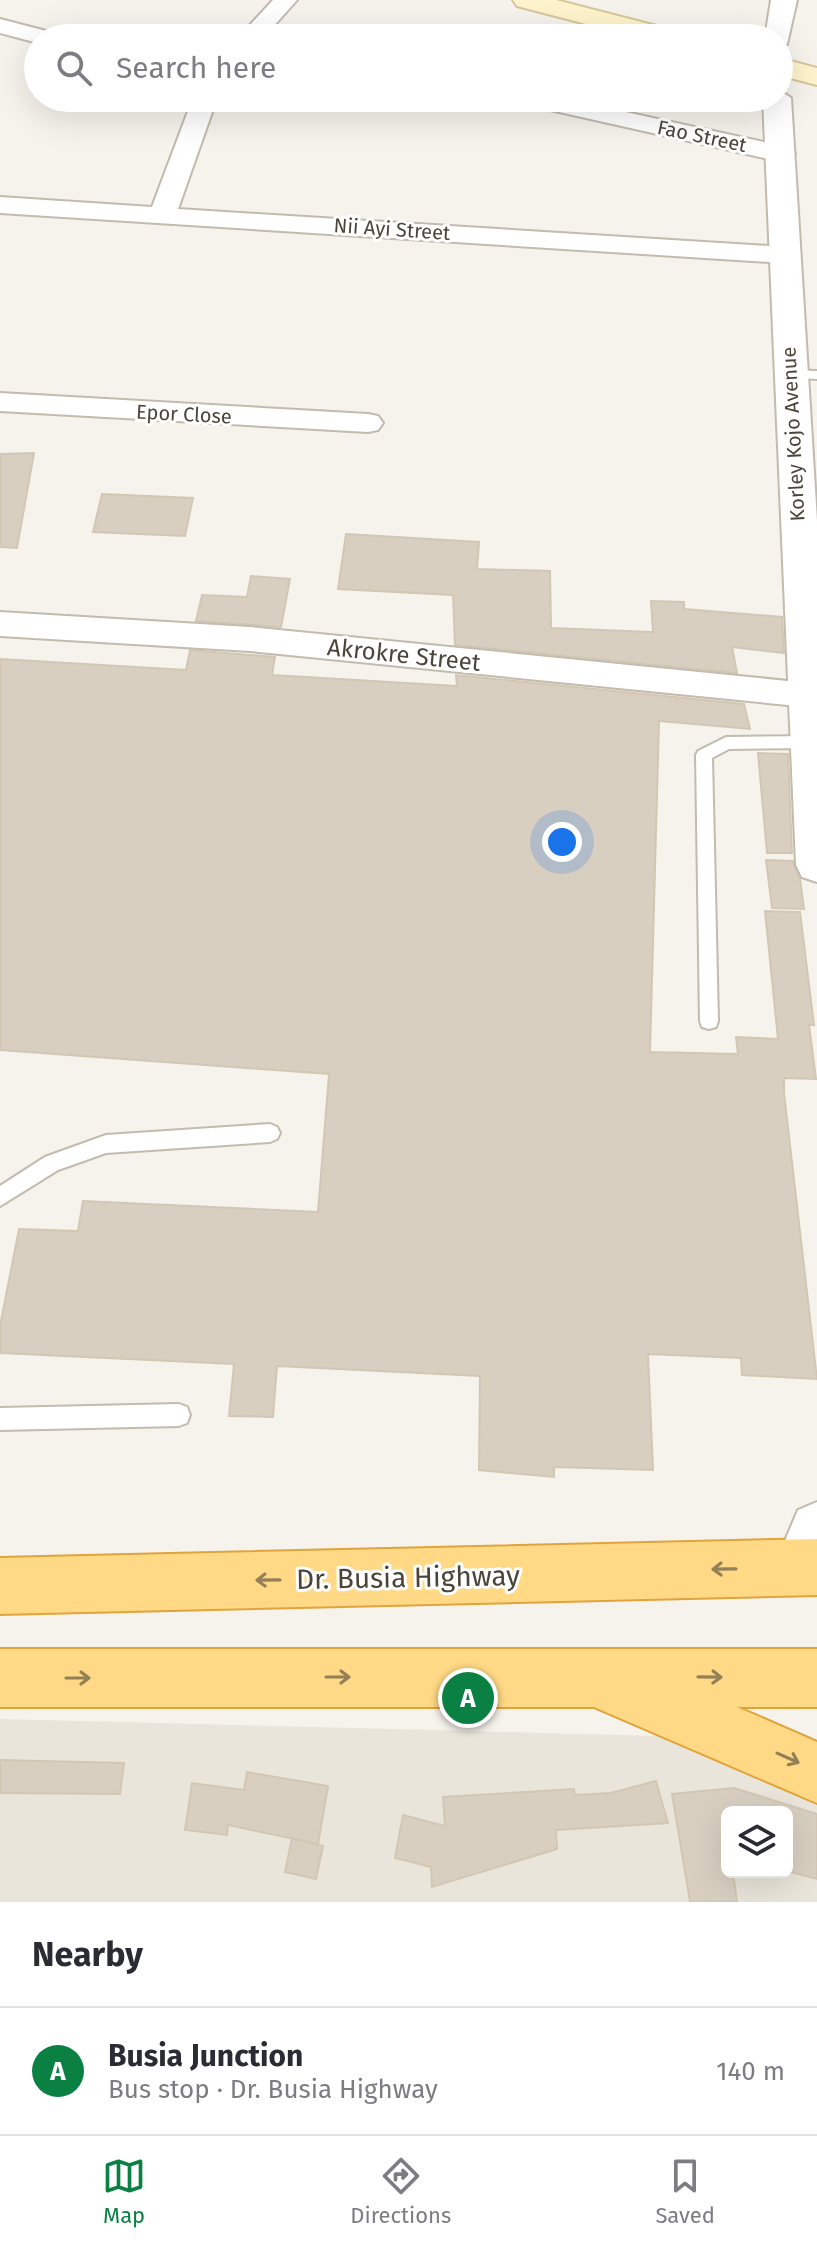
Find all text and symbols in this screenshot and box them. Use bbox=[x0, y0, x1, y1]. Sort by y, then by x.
search box bbox=[24, 24, 793, 112]
icon: search bbox=[52, 46, 96, 90]
text: Search here bbox=[116, 50, 276, 86]
street label: Fao Street bbox=[655, 115, 750, 157]
street label: Nii Ayi Street bbox=[333, 213, 452, 245]
street label: Korley Kojo Avenue bbox=[776, 346, 810, 522]
street label: Epor Close bbox=[136, 400, 232, 428]
street label: Akrokre Street bbox=[326, 633, 482, 677]
your location bbox=[542, 822, 582, 862]
street label: Dr. Busia Highway bbox=[296, 1559, 520, 1596]
one-way arrow bbox=[711, 1562, 738, 1577]
one-way arrow bbox=[255, 1572, 282, 1588]
pin: A bbox=[442, 1668, 494, 1728]
one-way arrow bbox=[324, 1669, 351, 1684]
one-way arrow bbox=[696, 1669, 723, 1684]
one-way arrow bbox=[64, 1670, 91, 1686]
one-way arrow bbox=[776, 1751, 800, 1766]
map controls bbox=[721, 1806, 793, 1878]
button: layers bbox=[721, 1806, 793, 1878]
text: Nearby bbox=[32, 1934, 143, 1975]
text: Busia Junction bbox=[108, 2038, 303, 2074]
text: A bbox=[50, 2056, 66, 2087]
text: 140 m bbox=[716, 2056, 785, 2087]
text: Bus stop · Dr. Busia Highway bbox=[108, 2074, 438, 2105]
tab: Map bbox=[102, 2154, 146, 2229]
tab: Directions bbox=[350, 2154, 451, 2229]
tab: Saved bbox=[655, 2154, 715, 2229]

